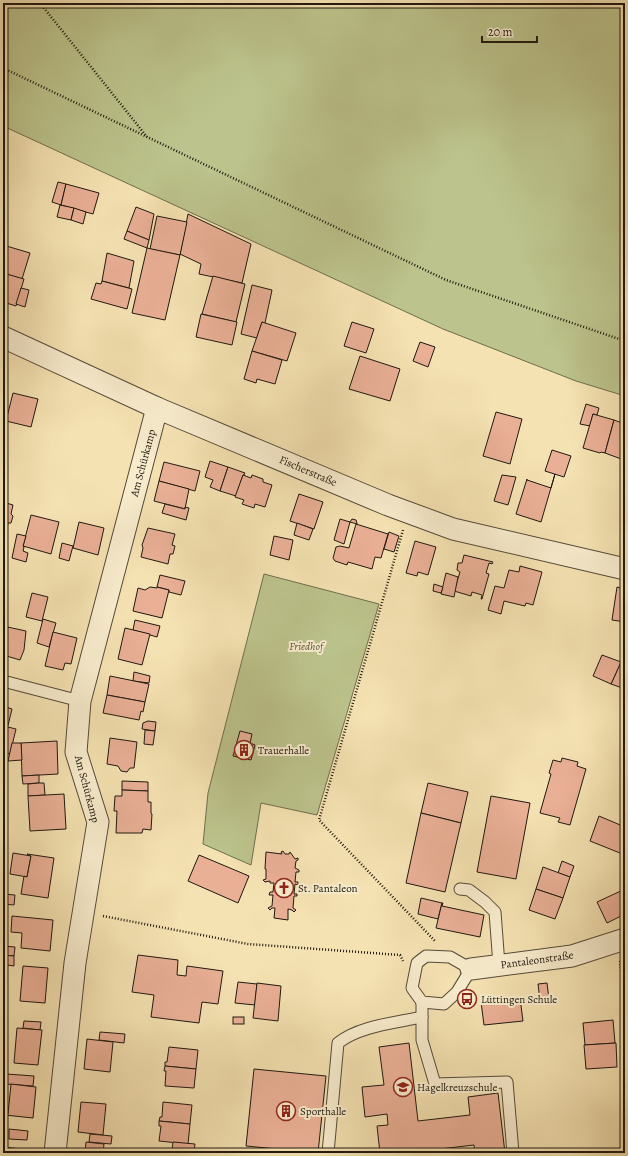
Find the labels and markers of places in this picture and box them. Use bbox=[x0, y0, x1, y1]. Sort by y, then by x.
building icon: Trauerhalle bbox=[233, 739, 255, 761]
place label: Trauerhalle bbox=[258, 743, 309, 758]
church icon: St. Pantaleon bbox=[273, 877, 295, 899]
place label: St. Pantaleon bbox=[298, 881, 358, 896]
bus stop icon: Lüttingen Schule bbox=[456, 988, 478, 1010]
place label: Lüttingen Schule bbox=[481, 992, 557, 1007]
school or university icon: Hagelkreuzschule bbox=[392, 1076, 414, 1098]
place label: Hagelkreuzschule bbox=[417, 1080, 497, 1095]
building icon: Sporthalle bbox=[275, 1100, 297, 1122]
place label: Sporthalle bbox=[300, 1104, 346, 1119]

